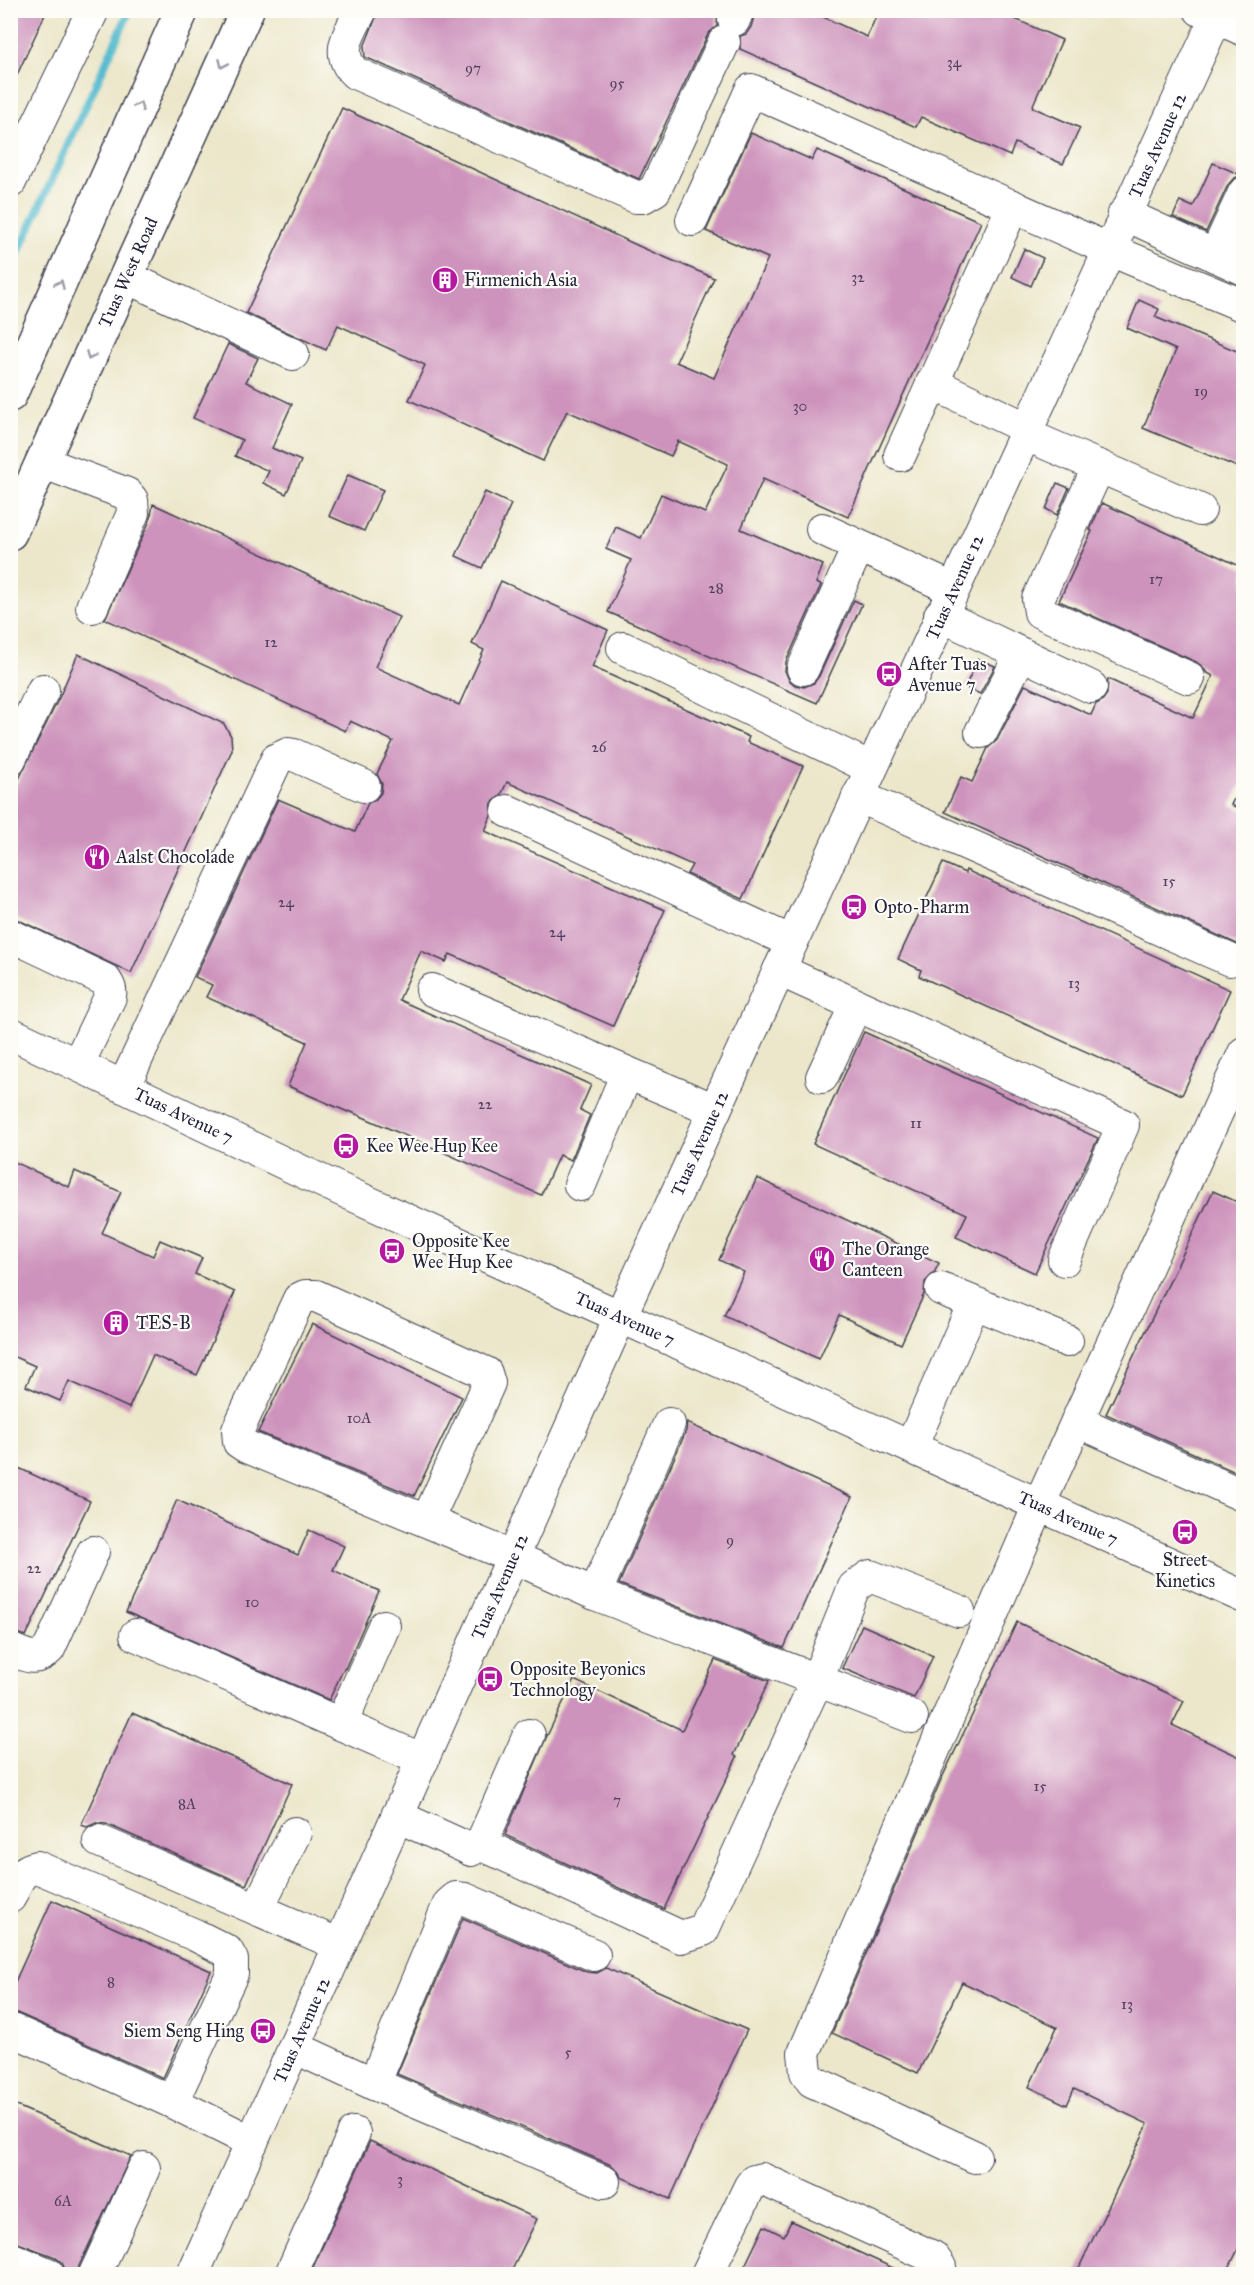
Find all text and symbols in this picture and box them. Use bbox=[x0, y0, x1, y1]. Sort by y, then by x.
house number: 34 bbox=[947, 53, 962, 71]
one-way arrow bbox=[218, 57, 230, 68]
house number: 97 bbox=[465, 59, 481, 77]
house number: 95 bbox=[609, 74, 625, 92]
street label: Tuas Avenue 12 bbox=[1124, 89, 1191, 202]
one-way arrow bbox=[132, 102, 144, 113]
street label: Tuas West Road bbox=[94, 214, 163, 331]
building icon: Firmenich Asia bbox=[430, 265, 460, 295]
house number: 32 bbox=[851, 268, 865, 286]
place label: Firmenich Asia bbox=[464, 269, 578, 291]
one-way arrow bbox=[53, 280, 65, 291]
one-way arrow bbox=[86, 350, 98, 361]
house number: 19 bbox=[1194, 382, 1208, 400]
house number: 30 bbox=[793, 397, 807, 415]
street label: Tuas Avenue 12 bbox=[921, 531, 989, 643]
house number: 17 bbox=[1149, 570, 1163, 588]
house number: 28 bbox=[708, 579, 724, 597]
house number: 12 bbox=[264, 633, 278, 651]
place label: After Tuas Avenue 7 bbox=[907, 653, 987, 696]
bus stop icon: After Tuas Avenue 7 bbox=[874, 659, 904, 689]
house number: 26 bbox=[591, 738, 608, 756]
restaurant icon: Aalst Chocolade bbox=[82, 842, 112, 872]
place label: Aalst Chocolade bbox=[115, 846, 235, 868]
house number: 15 bbox=[1163, 872, 1175, 890]
bus stop icon: Opto-Pharm bbox=[839, 892, 869, 922]
house number: 24 bbox=[278, 893, 295, 911]
place label: Opto-Pharm bbox=[874, 896, 969, 918]
house number: 24 bbox=[549, 923, 566, 941]
house number: 13 bbox=[1068, 974, 1080, 992]
street label: Tuas Avenue 7 bbox=[130, 1082, 237, 1148]
street label: Tuas Avenue 12 bbox=[666, 1087, 733, 1200]
house number: 22 bbox=[478, 1095, 493, 1113]
house number: 11 bbox=[910, 1114, 922, 1132]
bus stop icon: Kee Wee Hup Kee bbox=[331, 1131, 361, 1161]
place label: Kee Wee Hup Kee bbox=[366, 1135, 498, 1157]
place label: Opposite Kee Wee Hup Kee bbox=[412, 1230, 513, 1273]
bus stop icon: Opposite Kee Wee Hup Kee bbox=[377, 1236, 407, 1266]
place label: The Orange Canteen bbox=[842, 1238, 929, 1281]
restaurant icon: The Orange Canteen bbox=[807, 1244, 837, 1274]
street label: Tuas Avenue 7 bbox=[571, 1287, 678, 1351]
building icon: TES-B bbox=[101, 1308, 131, 1338]
place label: TES-B bbox=[136, 1312, 191, 1334]
house number: 10A bbox=[347, 1409, 371, 1427]
street label: Tuas Avenue 7 bbox=[1015, 1486, 1122, 1550]
bus stop icon: Street Kinetics bbox=[1170, 1517, 1200, 1547]
street label: Tuas Avenue 12 bbox=[467, 1530, 533, 1643]
house number: 9 bbox=[726, 1531, 734, 1549]
place label: Street Kinetics bbox=[1155, 1549, 1215, 1592]
house number: 22 bbox=[27, 1559, 42, 1577]
house number: 10 bbox=[245, 1593, 259, 1611]
place label: Opposite Beyonics Technology bbox=[510, 1658, 646, 1702]
bus stop icon: Opposite Beyonics Technology bbox=[475, 1664, 505, 1694]
house number: 15 bbox=[1034, 1777, 1046, 1795]
house number: 7 bbox=[613, 1791, 621, 1809]
house number: 8A bbox=[178, 1795, 196, 1813]
house number: 8 bbox=[107, 1973, 115, 1991]
street label: Tuas Avenue 12 bbox=[269, 1974, 335, 2087]
house number: 13 bbox=[1121, 1995, 1133, 2013]
bus stop icon: Siem Seng Hing bbox=[248, 2016, 278, 2046]
place label: Siem Seng Hing bbox=[124, 2020, 245, 2043]
house number: 5 bbox=[565, 2043, 572, 2061]
house number: 3 bbox=[397, 2170, 403, 2188]
house number: 6A bbox=[54, 2192, 72, 2210]

